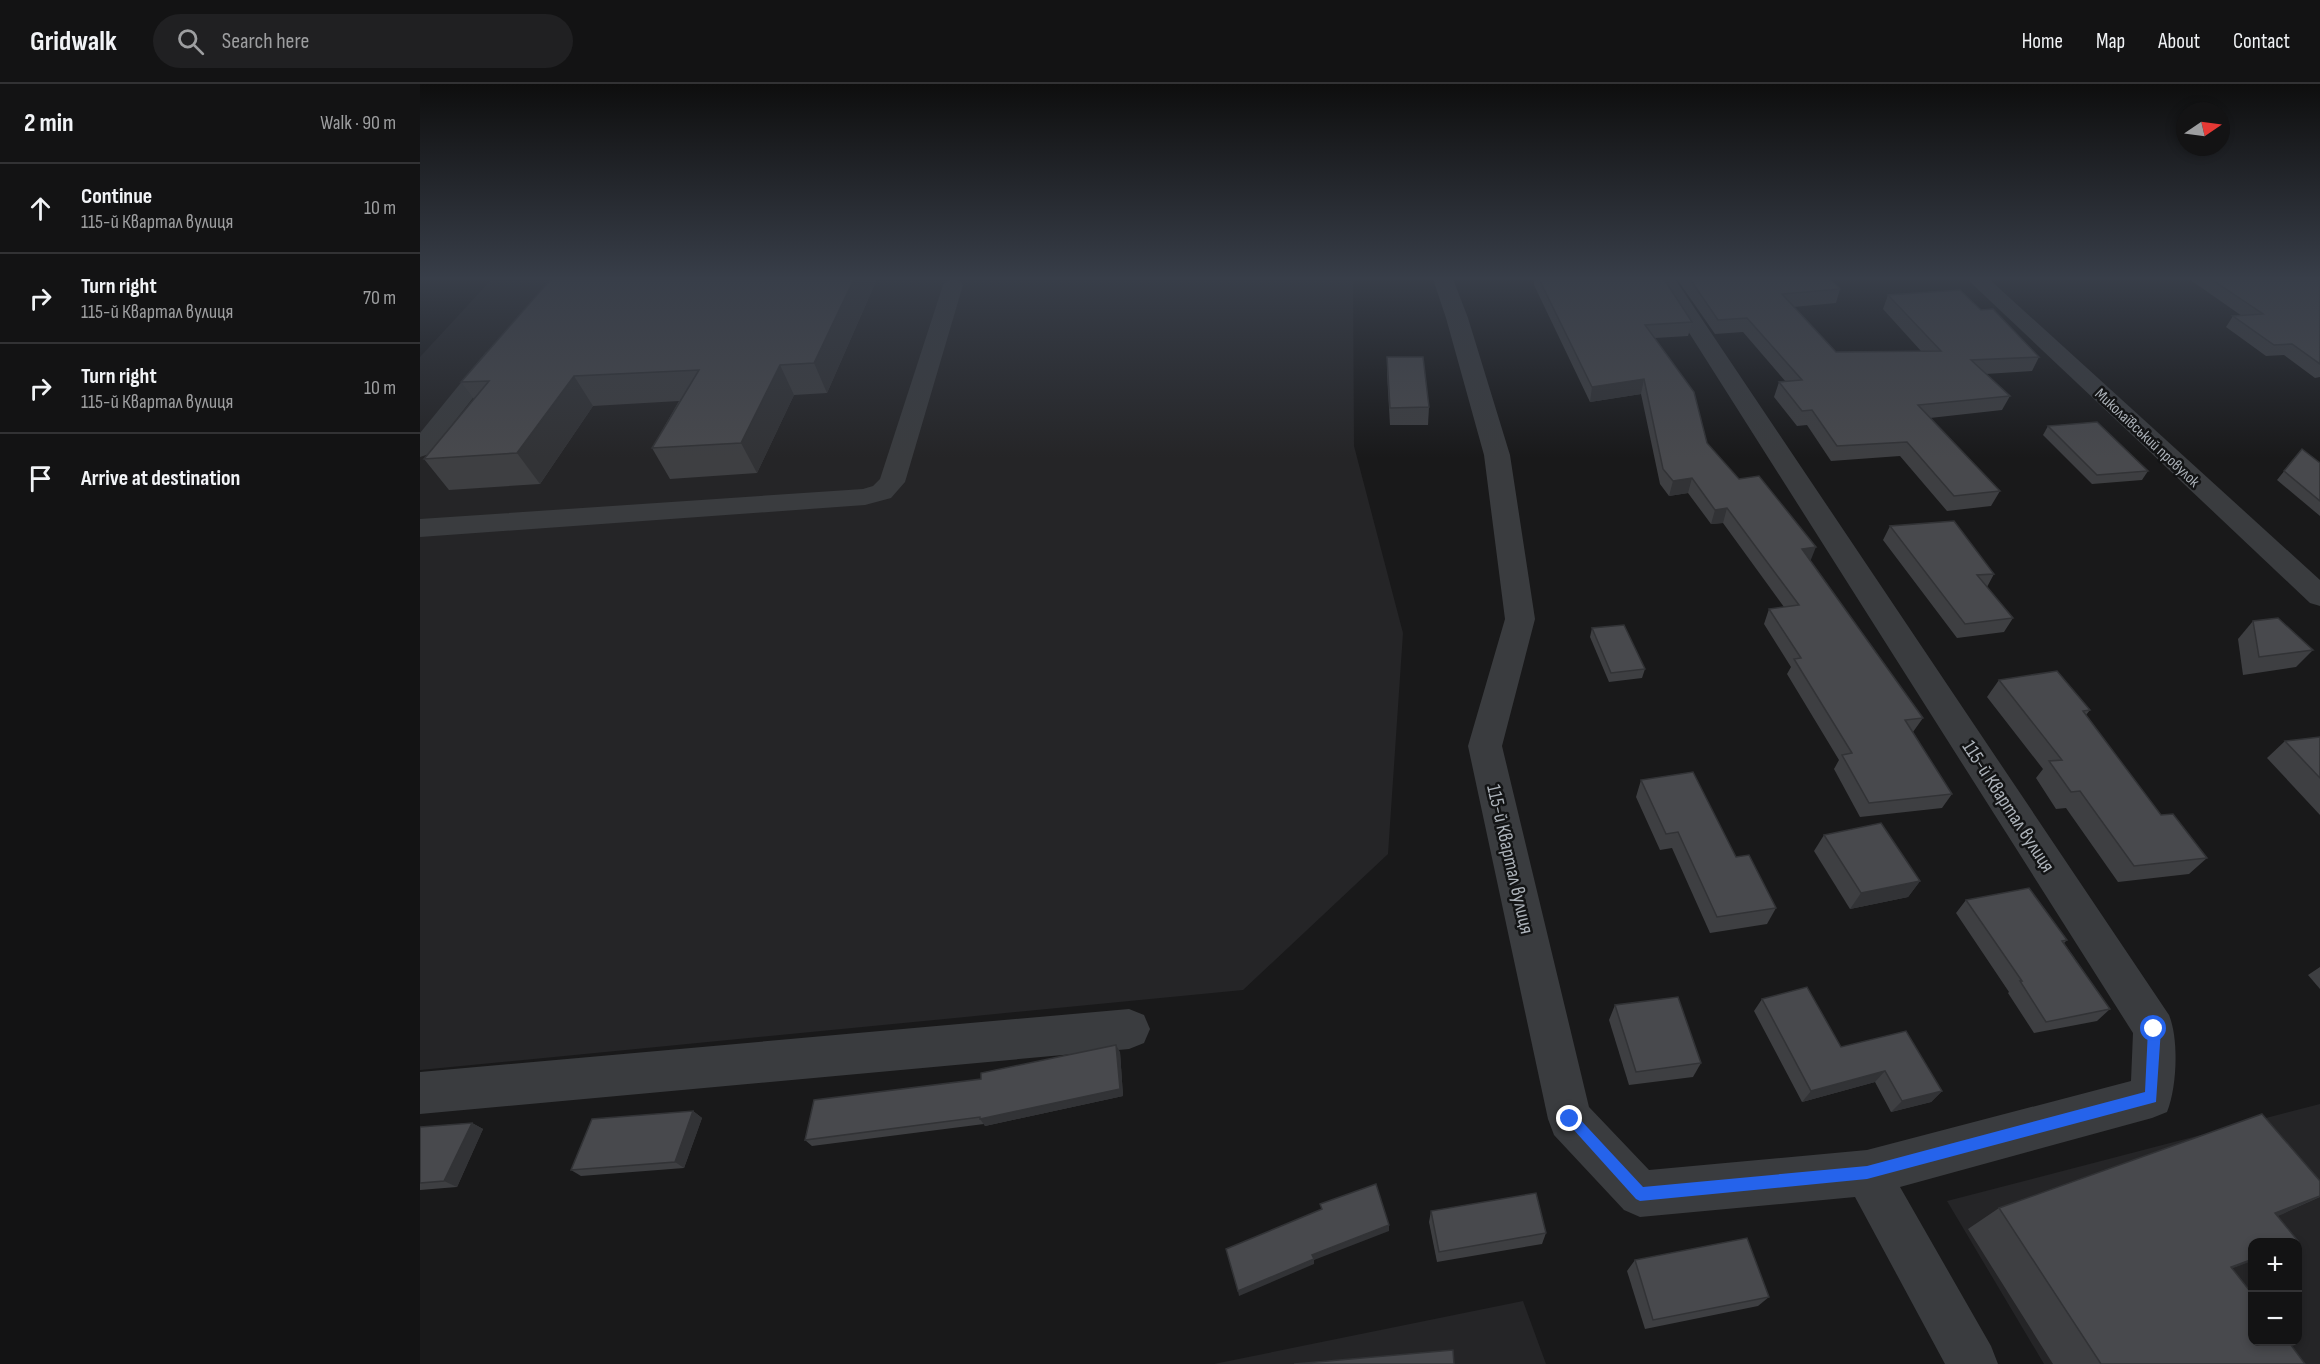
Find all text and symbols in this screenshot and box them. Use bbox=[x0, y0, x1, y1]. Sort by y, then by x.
search box bbox=[153, 14, 573, 68]
text: Gridwalk bbox=[30, 25, 117, 58]
icon: search bbox=[174, 25, 207, 58]
text: Search here bbox=[222, 28, 309, 55]
text: Home bbox=[2022, 29, 2063, 54]
text: Map bbox=[2096, 29, 2125, 54]
text: About bbox=[2158, 29, 2200, 54]
text: Contact bbox=[2233, 29, 2290, 54]
north arrow bbox=[2176, 102, 2230, 156]
text: 2 min bbox=[24, 108, 74, 139]
text: Walk · 90 m bbox=[320, 111, 396, 135]
text: Continue bbox=[81, 183, 152, 210]
icon: ahead bbox=[24, 192, 57, 225]
text: 10 m bbox=[364, 196, 396, 220]
text: 115-й Квартал вулиця bbox=[81, 210, 233, 234]
text: Turn right bbox=[81, 273, 157, 300]
icon: right bbox=[24, 282, 57, 315]
text: 70 m bbox=[363, 286, 396, 310]
text: 115-й Квартал вулиця bbox=[81, 300, 233, 324]
text: Turn right bbox=[81, 363, 157, 390]
icon: right bbox=[24, 372, 57, 405]
text: 10 m bbox=[364, 376, 396, 400]
street label: Миколаївський провулок bbox=[2091, 385, 2204, 492]
text: 115-й Квартал вулиця bbox=[81, 390, 233, 414]
icon: arrive bbox=[24, 462, 57, 495]
text: Arrive at destination bbox=[81, 465, 240, 492]
street label: 115-й Квартал вулиця bbox=[1957, 736, 2060, 877]
street label: 115-й Квартал вулиця bbox=[1481, 782, 1539, 936]
route start bbox=[2140, 1015, 2166, 1041]
route end bbox=[1556, 1105, 1582, 1131]
map controls bbox=[2248, 1238, 2302, 1346]
button: + bbox=[2248, 1238, 2302, 1292]
button: − bbox=[2248, 1292, 2302, 1346]

